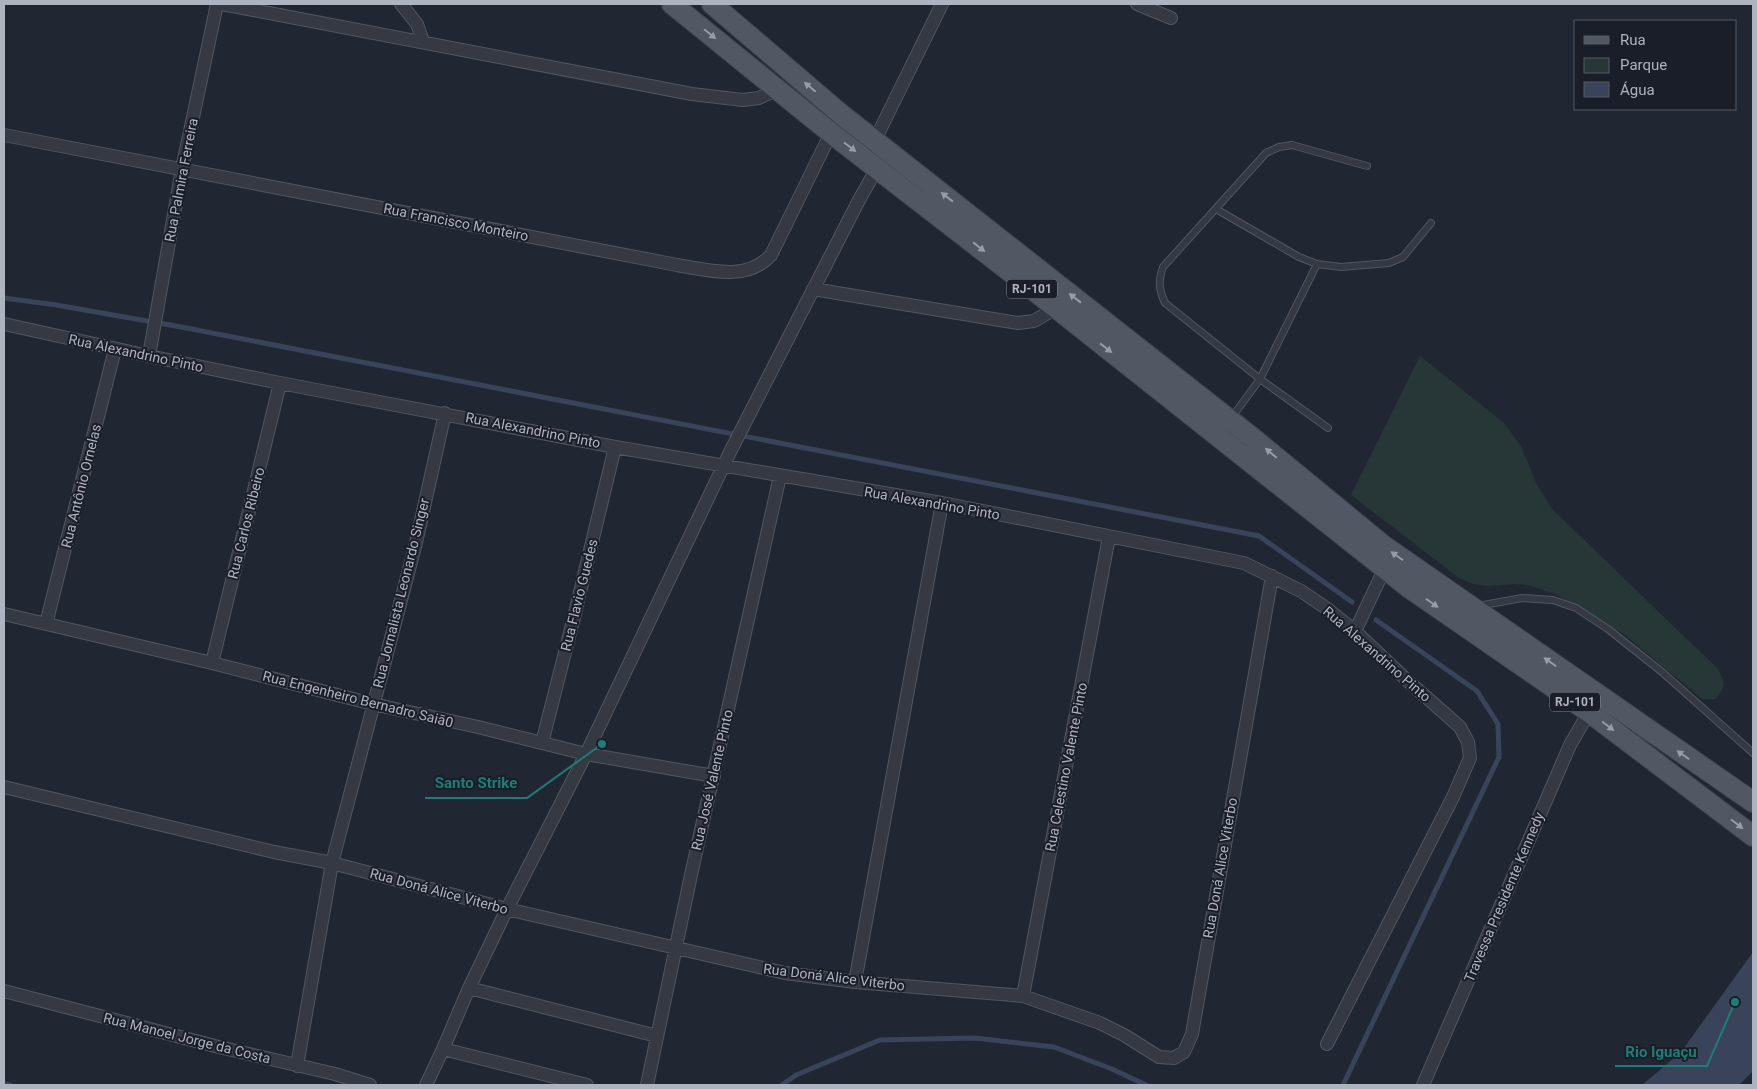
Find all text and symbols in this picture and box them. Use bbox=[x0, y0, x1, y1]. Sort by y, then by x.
legend bbox=[1574, 20, 1737, 110]
one-way arrow bbox=[703, 29, 716, 40]
text: Rua bbox=[1620, 31, 1646, 49]
text: Parque bbox=[1620, 56, 1667, 74]
text: Água bbox=[1620, 81, 1655, 99]
one-way arrow bbox=[804, 82, 817, 93]
street label: Rua Palmira Ferreira bbox=[161, 117, 201, 243]
one-way arrow bbox=[843, 142, 856, 153]
one-way arrow bbox=[940, 192, 954, 202]
street label: Rua Francisco Monteiro bbox=[382, 200, 530, 244]
one-way arrow bbox=[972, 242, 986, 252]
road number: RJ-101 bbox=[1007, 280, 1057, 298]
one-way arrow bbox=[1069, 292, 1082, 303]
street label: Rua Alexandrino Pinto bbox=[67, 331, 205, 375]
one-way arrow bbox=[1099, 342, 1112, 353]
street label: Rua Alexandrino Pinto bbox=[464, 409, 602, 451]
street label: Rua Antônio Ornelas bbox=[58, 422, 104, 550]
one-way arrow bbox=[1265, 447, 1277, 459]
street label: Rua Carlos Ribeiro bbox=[224, 466, 268, 580]
street label: Rua Alexandrino Pinto bbox=[863, 483, 1001, 523]
street label: Rua Jornalista Leonardo Singer bbox=[370, 496, 432, 689]
street label: Rua Flavio Guedes bbox=[557, 537, 601, 653]
one-way arrow bbox=[1391, 550, 1404, 561]
one-way arrow bbox=[1425, 598, 1438, 608]
street label: Rua Alexandrino Pinto bbox=[1320, 603, 1434, 705]
one-way arrow bbox=[1543, 657, 1556, 667]
street label: Rua Engenheiro Bernadro Saiā0 bbox=[261, 668, 455, 730]
street label: Rua Celestino Valente Pinto bbox=[1042, 681, 1090, 853]
road number: RJ-101 bbox=[1550, 692, 1600, 712]
street label: Rua José Valente Pinto bbox=[688, 708, 736, 852]
one-way arrow bbox=[1601, 720, 1614, 731]
one-way arrow bbox=[1676, 750, 1690, 760]
callout: Santo Strike bbox=[425, 768, 527, 798]
text: Santo Strike bbox=[435, 774, 517, 792]
street label: Rua Doná Alice Viterbo bbox=[1200, 796, 1240, 940]
street label: Travessa Presidente Kennedy bbox=[1461, 809, 1547, 984]
one-way arrow bbox=[1730, 818, 1743, 829]
street label: Rua Doná Alice Viterbo bbox=[368, 865, 510, 917]
street label: Rua Doná Alice Viterbo bbox=[762, 960, 906, 994]
street label: Rua Manoel Jorge da Costa bbox=[102, 1009, 272, 1067]
callout: Rio Iguaçu bbox=[1615, 1036, 1707, 1066]
text: Rio Iguaçu bbox=[1625, 1043, 1697, 1061]

